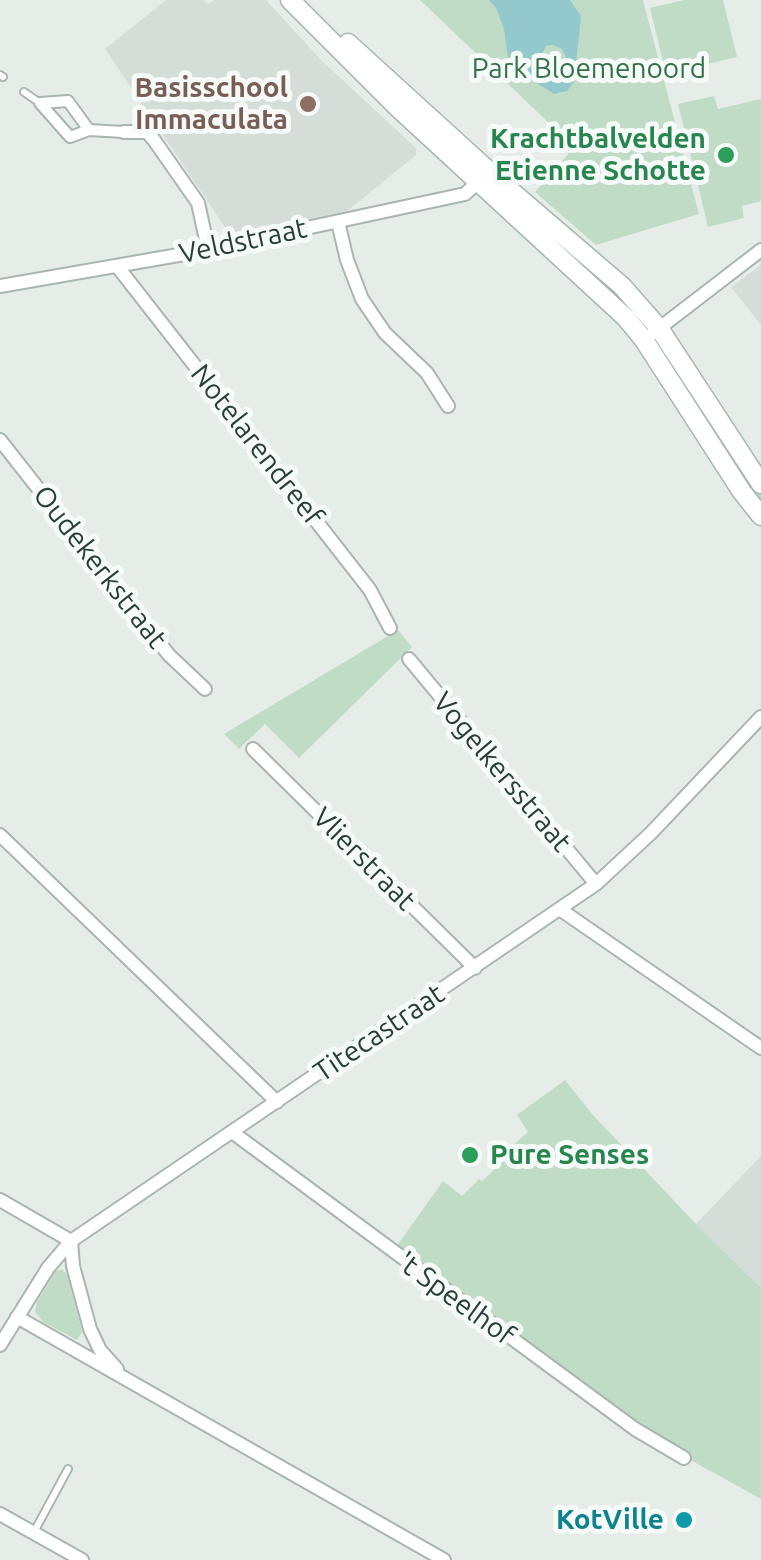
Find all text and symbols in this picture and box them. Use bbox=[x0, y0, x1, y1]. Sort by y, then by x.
park label: Park Bloemenoord bbox=[472, 52, 706, 86]
place label: Basisschool Immaculata bbox=[134, 71, 288, 137]
marker: Basisschool Immaculata bbox=[297, 93, 319, 115]
place label: Krachtbalvelden Etienne Schotte bbox=[490, 122, 706, 188]
marker: Krachtbalvelden Etienne Schotte bbox=[715, 144, 737, 166]
street label: Veldstraat bbox=[176, 211, 310, 271]
street label: Notelarendreef bbox=[184, 358, 330, 532]
street label: Oudekerkstraat bbox=[26, 479, 174, 655]
street label: Vogelkersstraat bbox=[426, 686, 578, 858]
street label: Vlierstraat bbox=[306, 801, 422, 917]
street label: Titecastraat bbox=[307, 977, 451, 1089]
place label: Pure Senses bbox=[490, 1138, 649, 1172]
marker: Pure Senses bbox=[459, 1144, 481, 1166]
street label: 't Speelhof bbox=[391, 1245, 521, 1353]
place label: KotVille bbox=[556, 1503, 664, 1537]
marker: KotVille bbox=[673, 1509, 695, 1531]

